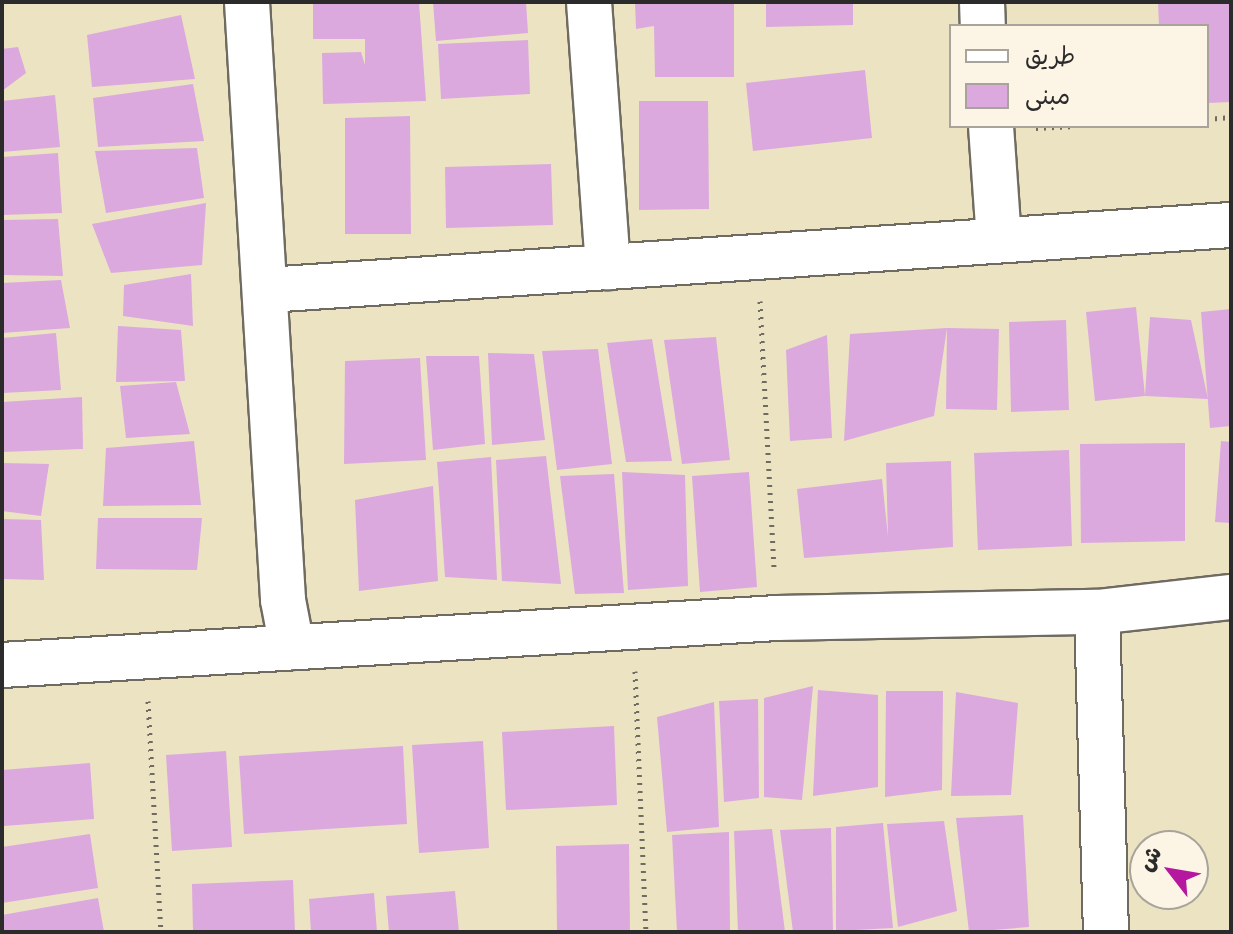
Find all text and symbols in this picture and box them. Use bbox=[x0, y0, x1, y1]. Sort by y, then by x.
legend bbox=[949, 24, 1209, 128]
text: طريق bbox=[1025, 35, 1075, 77]
text: مبنى bbox=[1025, 75, 1070, 117]
north arrow bbox=[1129, 830, 1209, 910]
text: ش bbox=[1127, 838, 1173, 879]

